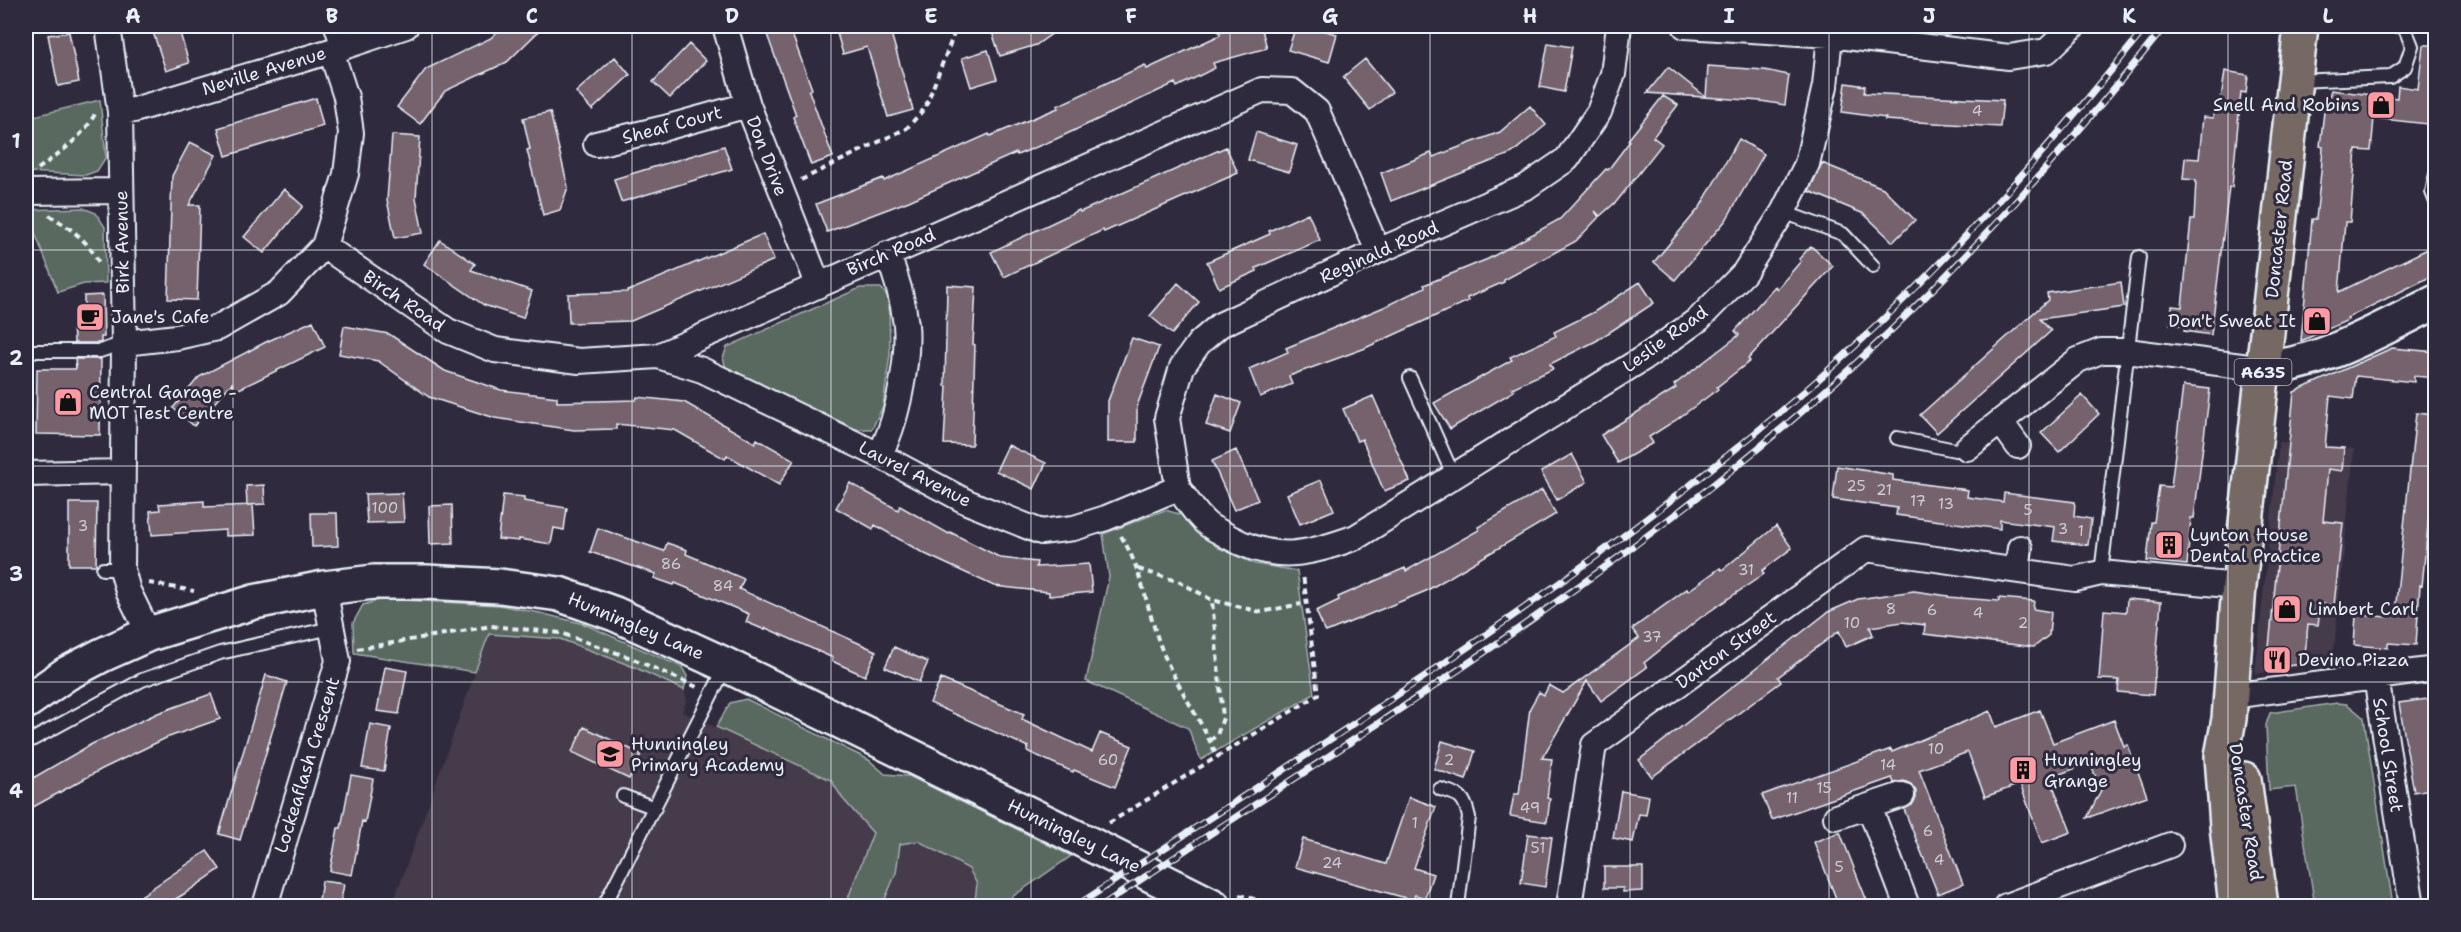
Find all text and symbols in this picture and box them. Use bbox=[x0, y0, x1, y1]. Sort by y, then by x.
text: A bbox=[125, 3, 141, 29]
text: B bbox=[326, 3, 338, 29]
text: C bbox=[526, 3, 538, 29]
text: D bbox=[725, 3, 739, 29]
text: E bbox=[924, 3, 938, 29]
text: F bbox=[1125, 3, 1137, 29]
text: G bbox=[1322, 3, 1338, 29]
text: H bbox=[1523, 3, 1537, 29]
text: I bbox=[1723, 3, 1735, 29]
text: J bbox=[1923, 3, 1936, 29]
text: K bbox=[2122, 3, 2136, 29]
text: L bbox=[2323, 3, 2334, 29]
street label: Neville Avenue bbox=[199, 41, 329, 101]
shop icon: Snell And Robins bbox=[2365, 89, 2397, 121]
place label: Snell And Robins bbox=[2213, 93, 2360, 117]
street label: Sheaf Court bbox=[619, 100, 725, 150]
house number: 4 bbox=[1972, 101, 1982, 121]
street label: Don Drive bbox=[741, 113, 793, 199]
text: 1 bbox=[11, 128, 21, 154]
street label: Doncaster Road bbox=[2260, 159, 2298, 299]
street label: Birk Avenue bbox=[109, 190, 135, 294]
street label: Reginald Road bbox=[1316, 215, 1442, 289]
street label: Birch Road bbox=[843, 223, 939, 281]
street label: Birch Road bbox=[358, 265, 450, 337]
street label: Leslie Road bbox=[1618, 300, 1712, 378]
cafe icon: Jane's Cafe bbox=[74, 301, 106, 333]
place label: Jane's Cafe bbox=[111, 305, 210, 329]
shop icon: Don't Sweat It bbox=[2301, 305, 2333, 337]
place label: Don't Sweat It bbox=[2168, 309, 2296, 333]
text: 2 bbox=[9, 345, 23, 371]
road number: A635 bbox=[2234, 359, 2292, 385]
place label: Central Garage - MOT Test Centre bbox=[89, 380, 237, 425]
shop icon: Central Garage - MOT Test Centre bbox=[52, 386, 84, 418]
street label: Laurel Avenue bbox=[855, 435, 975, 513]
house number: 25 bbox=[1846, 476, 1866, 496]
house number: 21 bbox=[1876, 480, 1892, 500]
house number: 17 bbox=[1910, 491, 1926, 511]
house number: 13 bbox=[1938, 494, 1954, 514]
house number: 100 bbox=[372, 498, 398, 518]
house number: 5 bbox=[2023, 500, 2033, 520]
house number: 3 bbox=[78, 516, 88, 536]
house number: 3 bbox=[2058, 519, 2068, 539]
house number: 1 bbox=[2078, 521, 2084, 541]
place label: Lynton House Dental Practice bbox=[2190, 523, 2321, 568]
building icon: Lynton House Dental Practice bbox=[2153, 529, 2185, 561]
house number: 86 bbox=[661, 554, 681, 574]
house number: 31 bbox=[1738, 560, 1754, 580]
text: 3 bbox=[9, 561, 23, 587]
house number: 84 bbox=[713, 576, 733, 596]
street label: Hunningley Lane bbox=[564, 586, 708, 666]
shop icon: Limbert Carl bbox=[2271, 593, 2303, 625]
place label: Limbert Carl bbox=[2308, 597, 2416, 621]
house number: 8 bbox=[1886, 599, 1896, 619]
house number: 6 bbox=[1927, 600, 1937, 620]
house number: 4 bbox=[1973, 603, 1983, 623]
street label: Darton Street bbox=[1671, 605, 1781, 695]
house number: 10 bbox=[1844, 613, 1860, 633]
house number: 2 bbox=[2018, 613, 2028, 633]
house number: 37 bbox=[1642, 627, 1662, 647]
restaurant icon: Devino Pizza bbox=[2261, 644, 2293, 676]
place label: Devino Pizza bbox=[2298, 648, 2409, 672]
street label: Lockeaflash Crescent bbox=[269, 674, 345, 856]
street label: School Street bbox=[2367, 696, 2409, 814]
place label: Hunningley Primary Academy bbox=[631, 732, 785, 777]
school or university icon: Hunningley Primary Academy bbox=[594, 738, 626, 770]
house number: 10 bbox=[1928, 739, 1944, 759]
street label: Doncaster Road bbox=[2223, 741, 2269, 883]
place label: Hunningley Grange bbox=[2044, 748, 2142, 793]
house number: 60 bbox=[1098, 750, 1118, 770]
house number: 2 bbox=[1444, 750, 1454, 770]
building icon: Hunningley Grange bbox=[2007, 754, 2039, 786]
house number: 14 bbox=[1880, 755, 1896, 775]
text: 4 bbox=[9, 778, 23, 804]
house number: 15 bbox=[1816, 778, 1832, 798]
house number: 11 bbox=[1786, 788, 1798, 808]
street label: Hunningley Lane bbox=[1003, 793, 1145, 879]
house number: 49 bbox=[1520, 798, 1540, 818]
house number: 1 bbox=[1412, 813, 1418, 833]
house number: 6 bbox=[1923, 821, 1933, 841]
house number: 51 bbox=[1531, 838, 1545, 858]
house number: 4 bbox=[1934, 850, 1944, 870]
house number: 24 bbox=[1322, 853, 1342, 873]
house number: 5 bbox=[1834, 857, 1844, 877]

